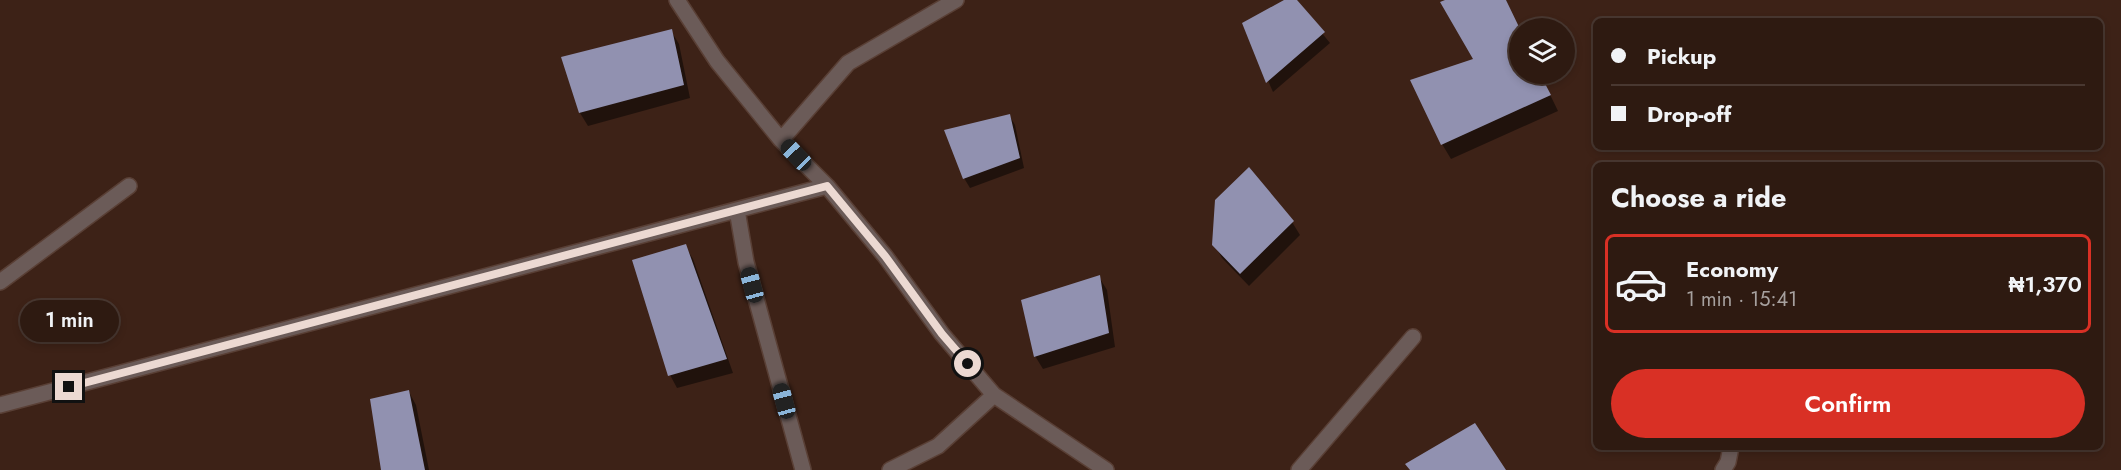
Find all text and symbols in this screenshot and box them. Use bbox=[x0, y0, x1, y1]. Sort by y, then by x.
map controls bbox=[1509, 18, 1575, 84]
button: layers bbox=[1509, 18, 1575, 84]
text: Pickup bbox=[1647, 40, 1716, 72]
text: Drop-off bbox=[1647, 98, 1731, 130]
car bbox=[777, 136, 815, 174]
text: Choose a ride bbox=[1611, 178, 1786, 217]
text: Economy bbox=[1686, 253, 1778, 285]
icon: car bbox=[1614, 257, 1668, 311]
car bbox=[739, 265, 765, 305]
text: ₦1,370 bbox=[2009, 268, 2082, 300]
text: 1 min · 15:41 bbox=[1686, 285, 1797, 314]
callout: 1 min bbox=[20, 300, 118, 342]
text: 1 min bbox=[45, 306, 94, 335]
route start bbox=[954, 350, 981, 377]
button: Confirm bbox=[1611, 369, 2085, 438]
route end bbox=[55, 373, 82, 400]
car bbox=[771, 381, 797, 421]

